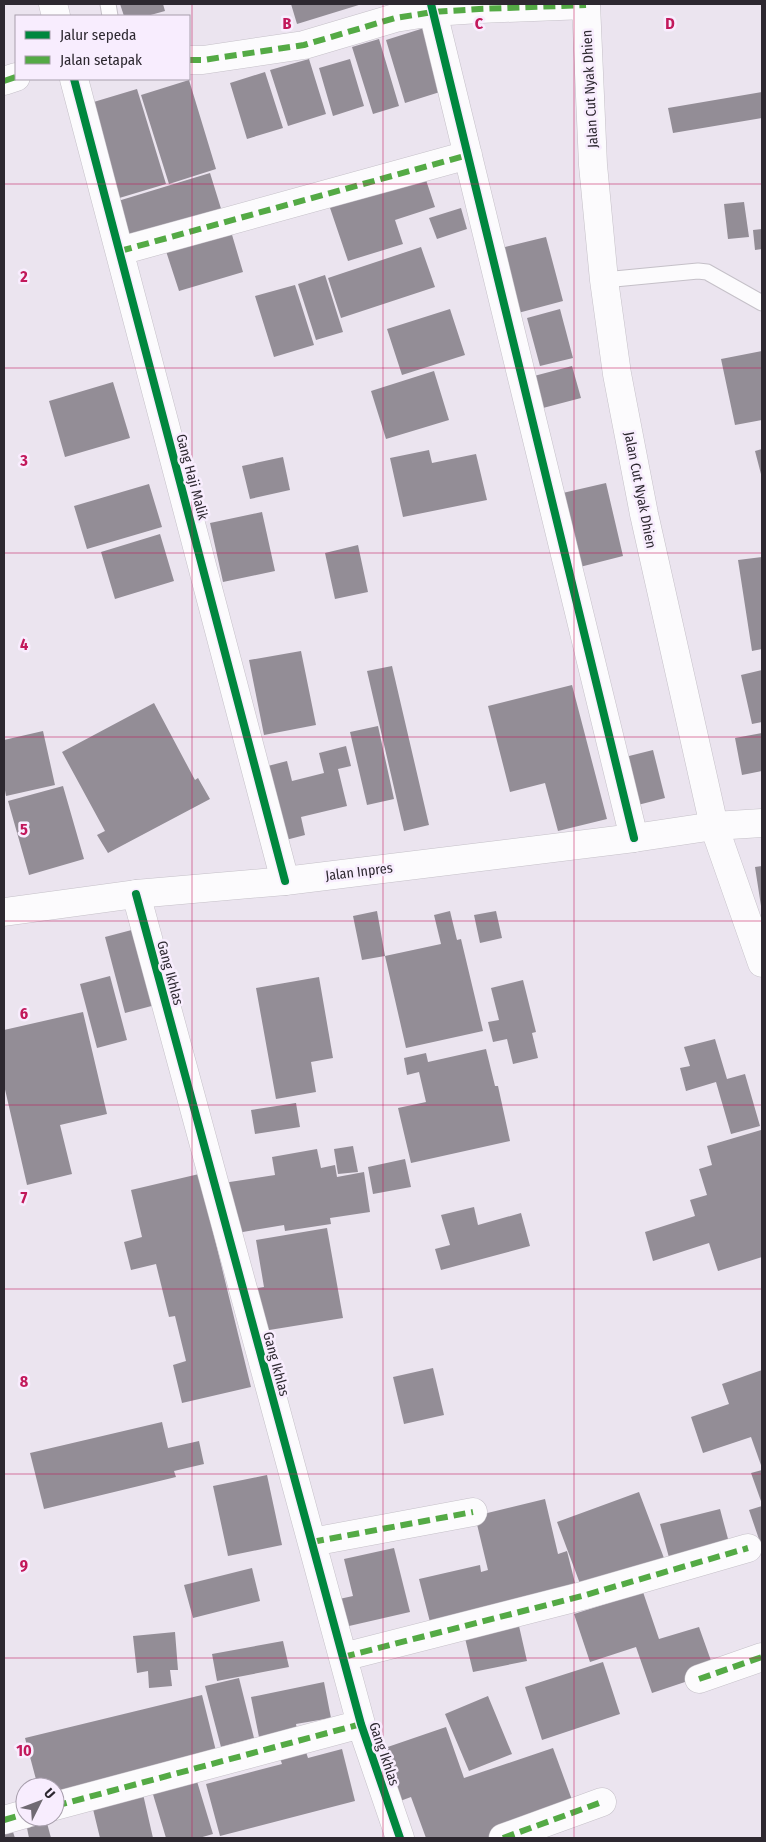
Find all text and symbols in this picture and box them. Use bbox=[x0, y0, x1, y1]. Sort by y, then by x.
text: B bbox=[283, 14, 292, 33]
text: C bbox=[475, 14, 484, 33]
text: D bbox=[665, 14, 675, 33]
legend bbox=[15, 15, 190, 80]
text: Jalur sepeda bbox=[60, 26, 136, 44]
street label: Jalan Cut Nyak Dhien bbox=[578, 29, 602, 149]
text: Jalan setapak bbox=[60, 51, 142, 69]
text: 2 bbox=[19, 267, 28, 286]
street label: Jalan Cut Nyak Dhien bbox=[620, 430, 660, 550]
street label: Gang Haji Malik bbox=[172, 432, 212, 522]
text: 3 bbox=[19, 451, 28, 470]
text: 4 bbox=[20, 635, 28, 654]
text: 5 bbox=[20, 820, 28, 839]
street label: Jalan Inpres bbox=[324, 859, 394, 885]
street label: Gang Ikhlas bbox=[153, 939, 187, 1007]
text: 6 bbox=[20, 1004, 28, 1023]
text: 7 bbox=[21, 1188, 28, 1207]
street label: Gang Ikhlas bbox=[259, 1330, 293, 1398]
text: 8 bbox=[20, 1372, 29, 1391]
text: 9 bbox=[20, 1556, 28, 1575]
street label: Gang Ikhlas bbox=[365, 1720, 403, 1788]
text: 10 bbox=[16, 1741, 32, 1760]
north arrow bbox=[15, 1777, 65, 1827]
text: U bbox=[40, 1785, 58, 1802]

